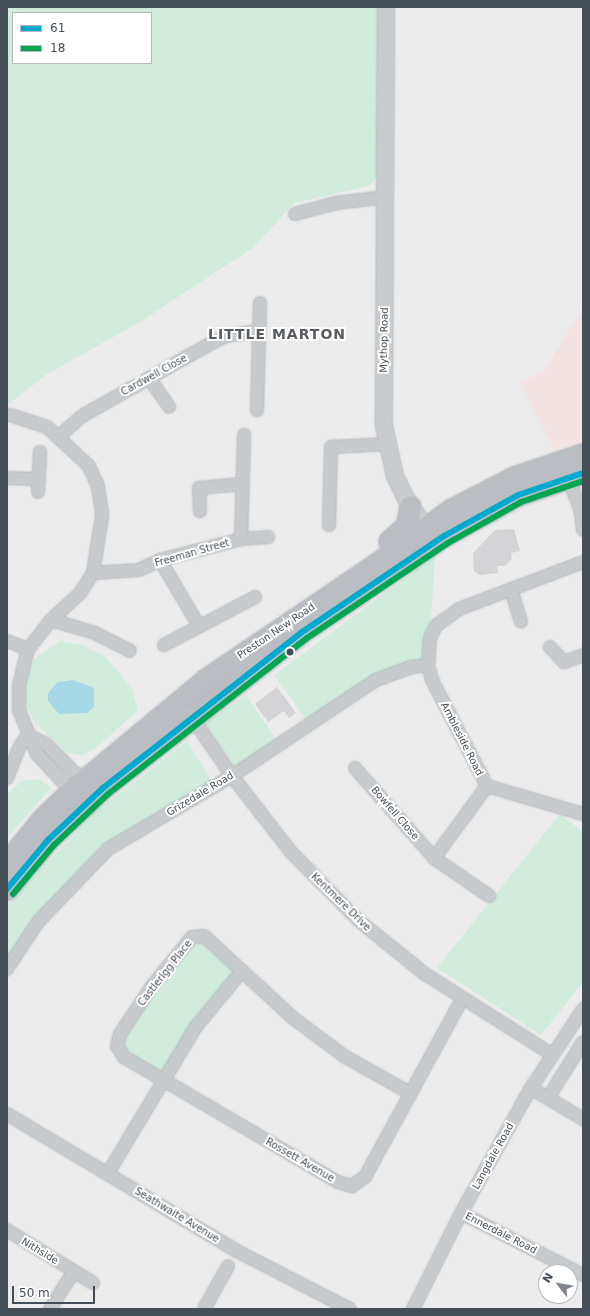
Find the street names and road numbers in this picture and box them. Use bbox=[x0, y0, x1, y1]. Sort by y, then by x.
street label: Mythop Road bbox=[377, 307, 391, 373]
street label: Cardwell Close bbox=[119, 352, 189, 398]
street label: Freeman Street bbox=[153, 537, 231, 569]
street label: Preston New Road bbox=[235, 601, 317, 661]
street label: Ambleside Road bbox=[438, 700, 486, 778]
street label: Grizedale Road bbox=[164, 769, 236, 819]
street label: Bowfell Close bbox=[369, 784, 421, 842]
street label: Kentmere Drive bbox=[309, 871, 373, 933]
street label: Castlerigg Place bbox=[135, 938, 195, 1008]
street label: Langdale Road bbox=[470, 1121, 516, 1191]
street label: Rossett Avenue bbox=[264, 1135, 336, 1185]
street label: Seathwaite Avenue bbox=[133, 1185, 221, 1245]
street label: Ennerdale Road bbox=[463, 1210, 539, 1256]
street label: Nithside bbox=[19, 1235, 61, 1267]

